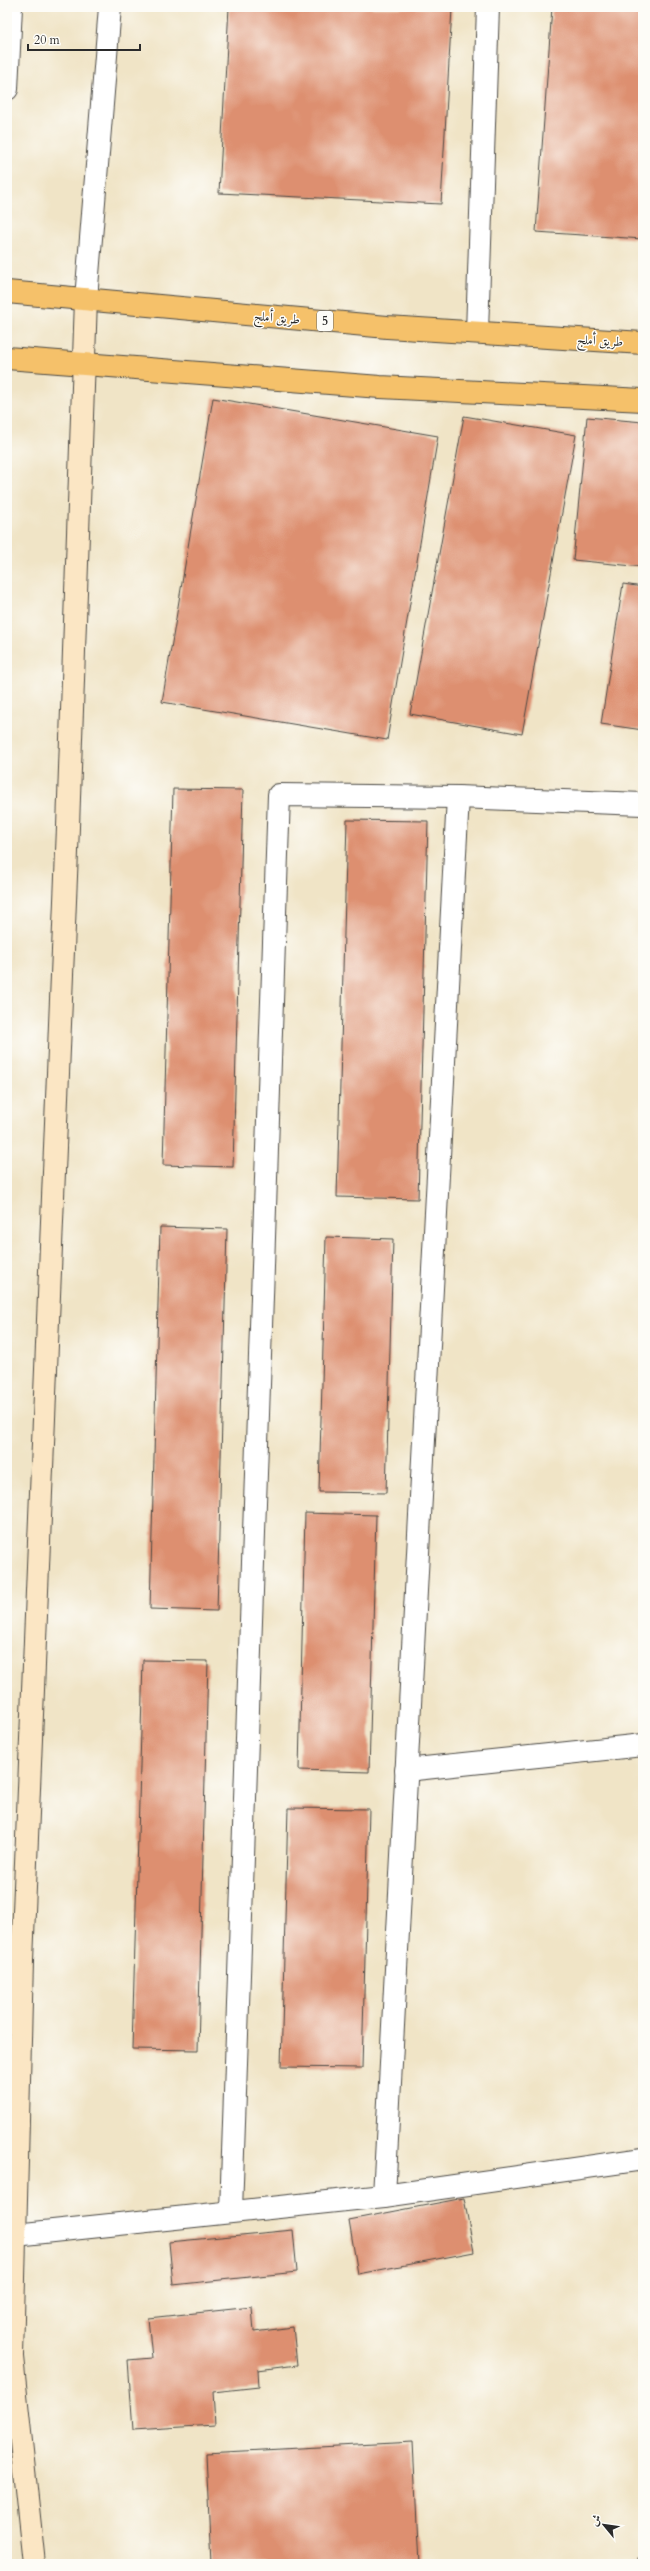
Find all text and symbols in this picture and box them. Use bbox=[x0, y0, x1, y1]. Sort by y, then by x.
scale bar bbox=[28, 26, 140, 52]
text: 20 m bbox=[34, 32, 61, 48]
street label: طريق أملج bbox=[253, 307, 301, 331]
road number: 5 bbox=[317, 311, 333, 331]
street label: طريق أملج bbox=[576, 331, 624, 353]
north arrow bbox=[584, 2505, 624, 2545]
text: ش bbox=[586, 2512, 605, 2529]

